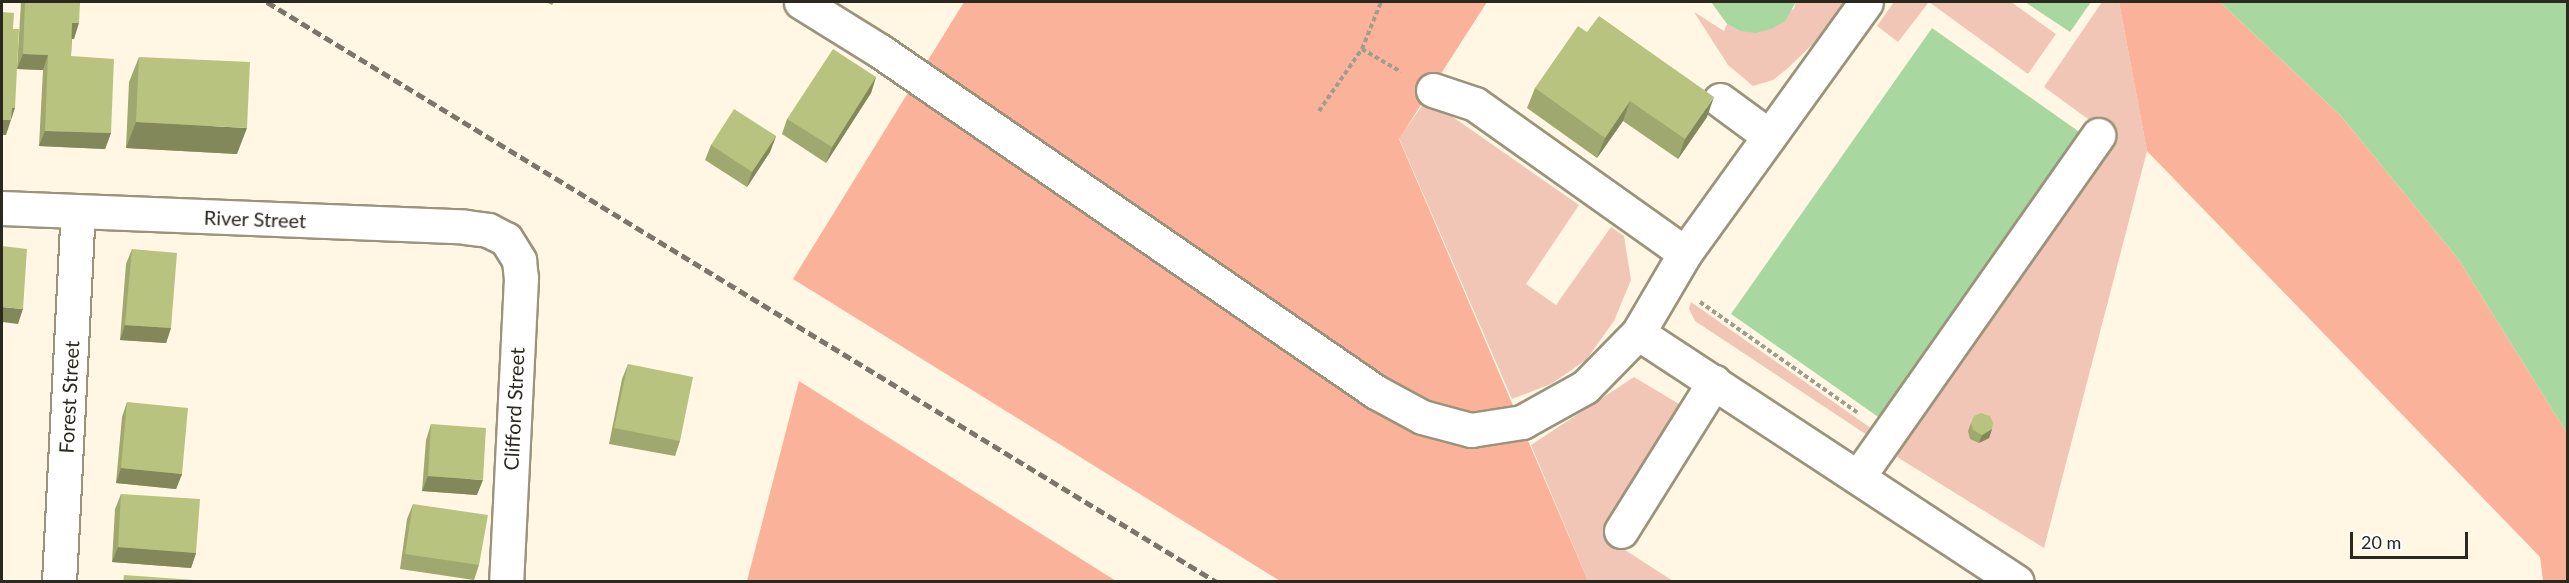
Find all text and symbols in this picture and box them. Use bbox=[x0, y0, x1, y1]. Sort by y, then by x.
street label: River Street bbox=[203, 205, 307, 233]
street label: Forest Street bbox=[54, 340, 84, 454]
street label: Clifford Street bbox=[499, 347, 529, 471]
scale bar bbox=[2353, 520, 2472, 558]
text: 20 m bbox=[2361, 531, 2401, 553]

